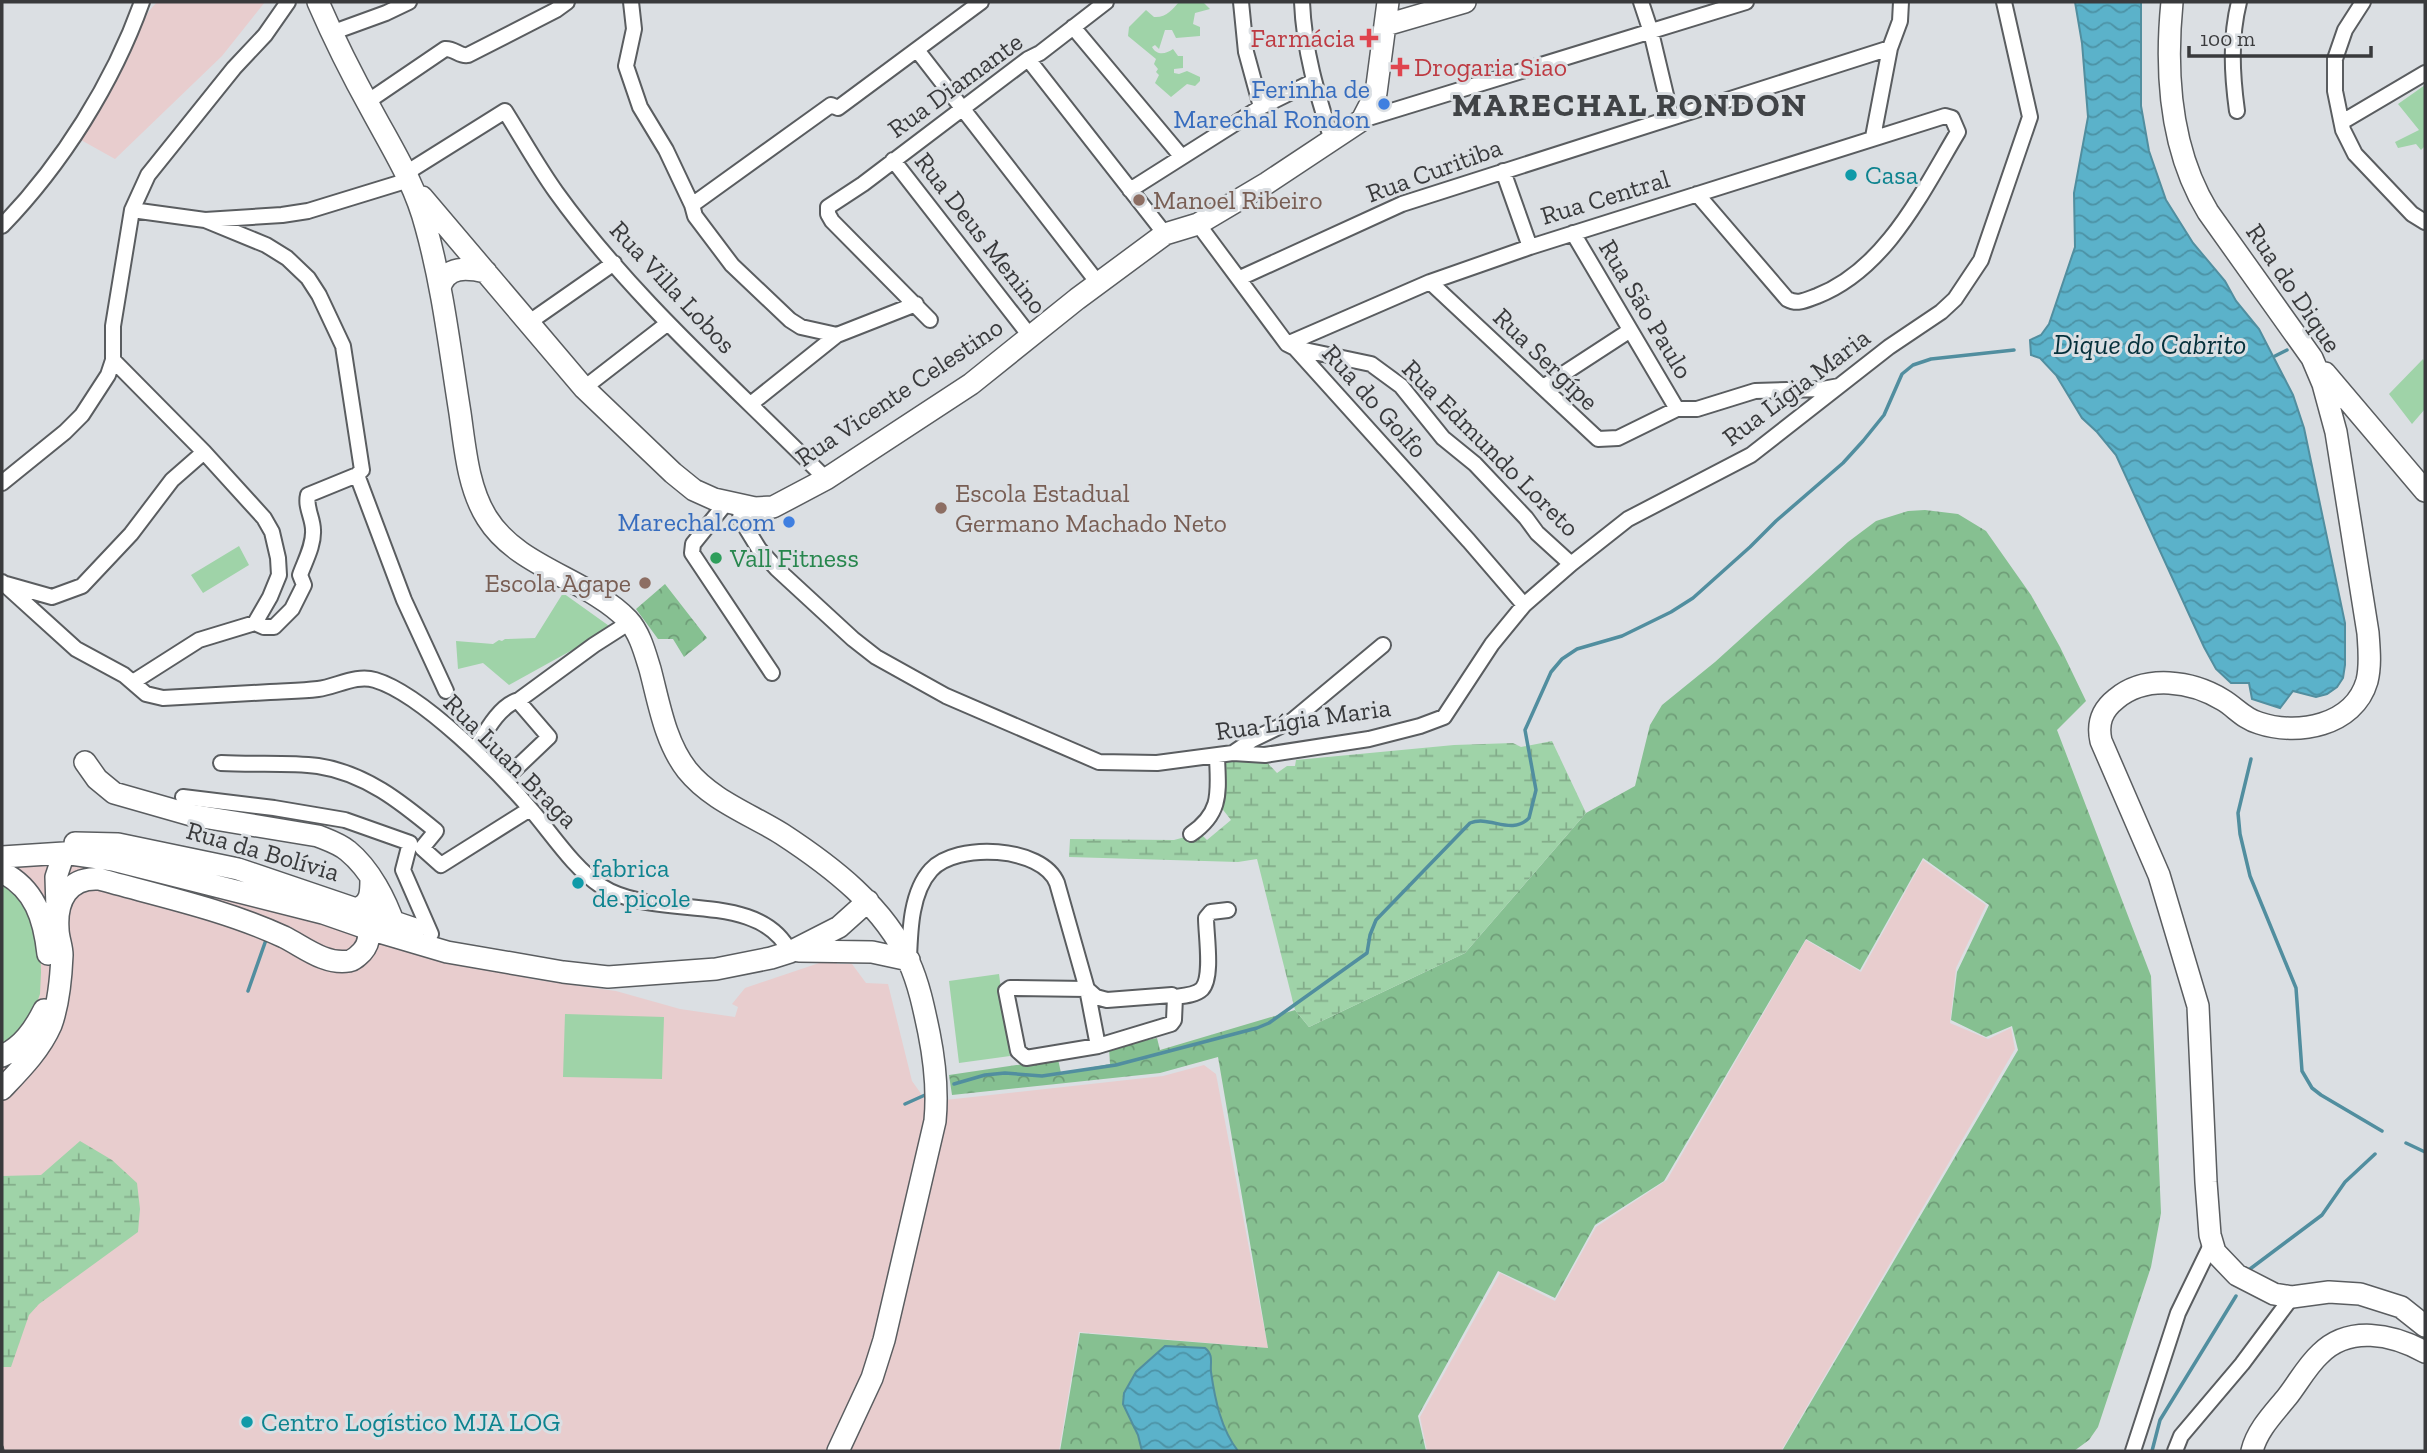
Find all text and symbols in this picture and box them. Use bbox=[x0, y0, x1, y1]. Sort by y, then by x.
scale bar bbox=[2189, 14, 2371, 58]
place label: Farmácia bbox=[1251, 22, 1355, 54]
street label: Rua Diamante bbox=[881, 25, 1029, 145]
text: 100 m bbox=[2200, 26, 2255, 51]
marker: Farmácia bbox=[1361, 30, 1377, 46]
place label: Drogaria Siao bbox=[1414, 51, 1567, 83]
marker: Drogaria Siao bbox=[1392, 59, 1408, 75]
place label: Ferinha de Marechal Rondon bbox=[1173, 73, 1370, 135]
district label: MARECHAL RONDON bbox=[1452, 85, 1808, 124]
marker: Ferinha de Marechal Rondon bbox=[1376, 96, 1392, 112]
street label: Rua Curitiba bbox=[1362, 131, 1507, 209]
street label: Rua Deus Menino bbox=[908, 146, 1054, 320]
place label: Casa bbox=[1865, 159, 1919, 191]
street label: Rua Central bbox=[1537, 162, 1673, 232]
marker: Casa bbox=[1843, 167, 1859, 183]
place label: Manoel Ribeiro bbox=[1153, 184, 1322, 216]
marker: Manoel Ribeiro bbox=[1131, 192, 1147, 208]
street label: Rua Villa Lobos bbox=[603, 214, 743, 360]
street label: Rua do Dique bbox=[2239, 217, 2349, 359]
street label: Rua São Paulo bbox=[1592, 234, 1700, 384]
street label: Rua Sergípe bbox=[1487, 301, 1605, 417]
street label: Rua Vicente Celestino bbox=[789, 311, 1009, 473]
street label: Rua Lígia Maria bbox=[1716, 321, 1876, 453]
water label: Dique do Cabrito bbox=[2054, 328, 2246, 361]
street label: Rua do Golfo bbox=[1316, 337, 1434, 465]
street label: Rua Edmundo Loreto bbox=[1396, 353, 1586, 543]
place label: Escola Estadual Germano Machado Neto bbox=[955, 477, 1227, 539]
marker: Escola Estadual Germano Machado Neto bbox=[933, 500, 949, 516]
place label: Marechal.com bbox=[618, 506, 776, 538]
marker: Marechal.com bbox=[781, 514, 797, 530]
place label: Vall Fitness bbox=[729, 542, 859, 574]
marker: Vall Fitness bbox=[708, 550, 724, 566]
place label: Escola Agape bbox=[485, 567, 631, 599]
marker: Escola Agape bbox=[637, 575, 653, 591]
street label: Rua Luan Braga bbox=[437, 687, 585, 835]
street label: Rua Lígia Maria bbox=[1213, 691, 1393, 747]
street label: Rua da Bolívia bbox=[183, 814, 344, 888]
place label: fabrica de picole bbox=[592, 852, 690, 914]
marker: fabrica de picole bbox=[570, 875, 586, 891]
place label: Centro Logístico MJA LOG bbox=[261, 1406, 560, 1438]
marker: Centro Logístico MJA LOG bbox=[239, 1414, 255, 1430]

